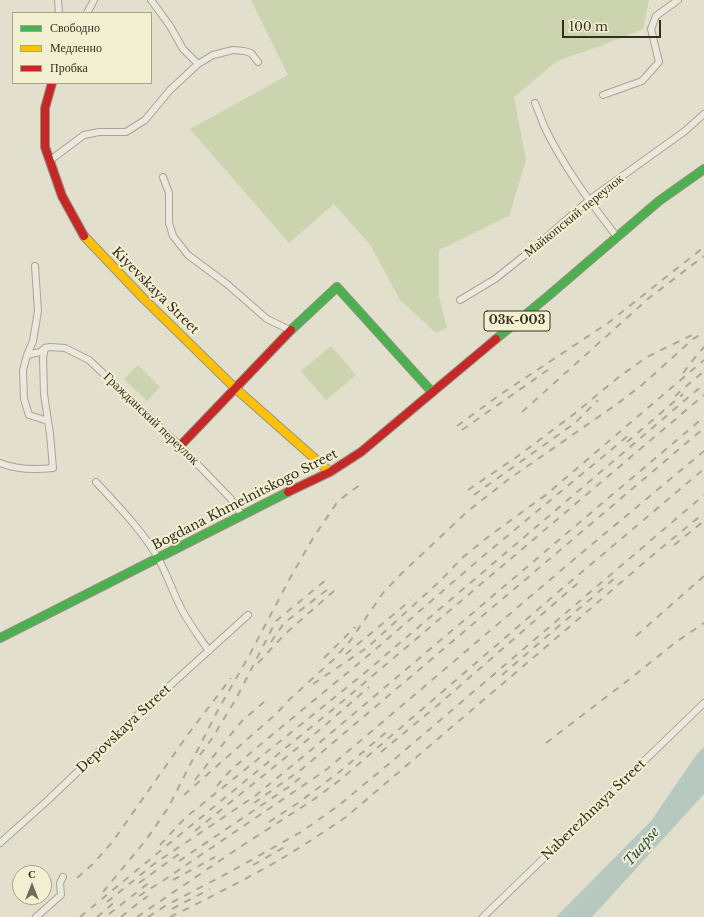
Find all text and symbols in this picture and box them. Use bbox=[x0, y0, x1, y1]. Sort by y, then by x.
legend bbox=[12, 12, 152, 84]
scale bar bbox=[564, 12, 663, 38]
text: 100 m bbox=[569, 19, 608, 34]
text: Свободно bbox=[50, 20, 100, 35]
text: Медленно bbox=[50, 40, 102, 55]
text: Пробка bbox=[50, 60, 88, 75]
street label: Майкопский переулок bbox=[521, 171, 627, 261]
street label: Kiyevskaya Street bbox=[108, 244, 202, 338]
road number: 03К-003 bbox=[484, 311, 550, 331]
street label: Гражданский переулок bbox=[100, 369, 202, 469]
street label: Bogdana Khmelnitskogo Street bbox=[150, 446, 340, 554]
street label: Depovskaya Street bbox=[74, 681, 174, 777]
street label: Naberezhnaya Street bbox=[539, 756, 649, 864]
water label: Tuapse bbox=[621, 824, 663, 870]
north arrow bbox=[12, 865, 52, 905]
text: С bbox=[28, 867, 36, 881]

